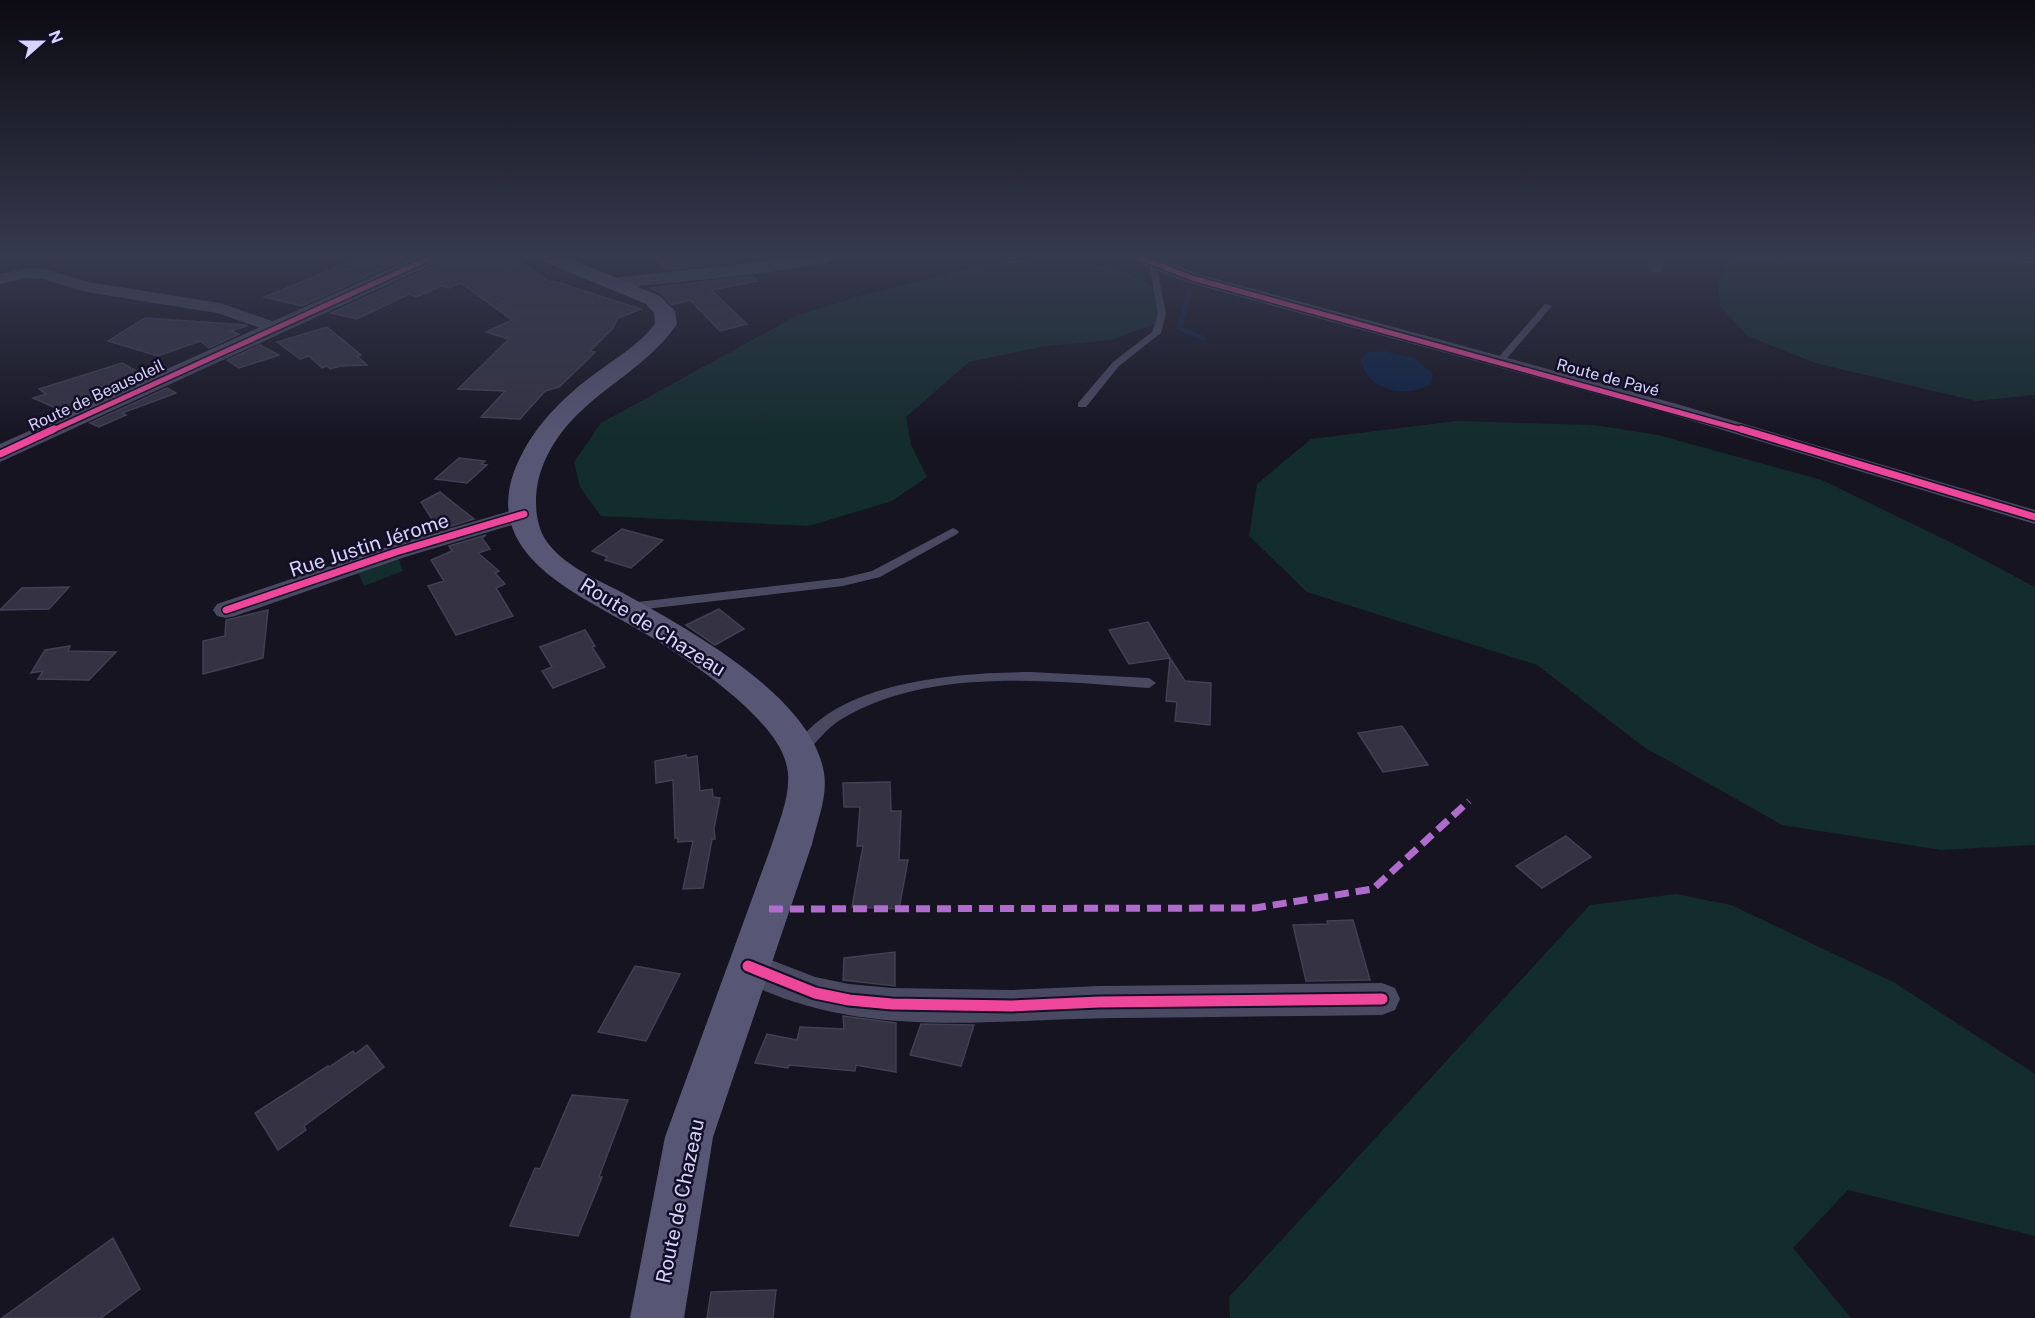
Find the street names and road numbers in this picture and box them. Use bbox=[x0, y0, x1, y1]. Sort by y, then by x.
street label: Route de Pavé bbox=[1554, 355, 1661, 400]
street label: Route de Beausoleil bbox=[25, 356, 167, 435]
street label: Rue Justin Jérome bbox=[286, 508, 452, 582]
street label: Route de Chazeau bbox=[576, 573, 730, 681]
street label: Route de Chazeau bbox=[651, 1117, 709, 1285]

